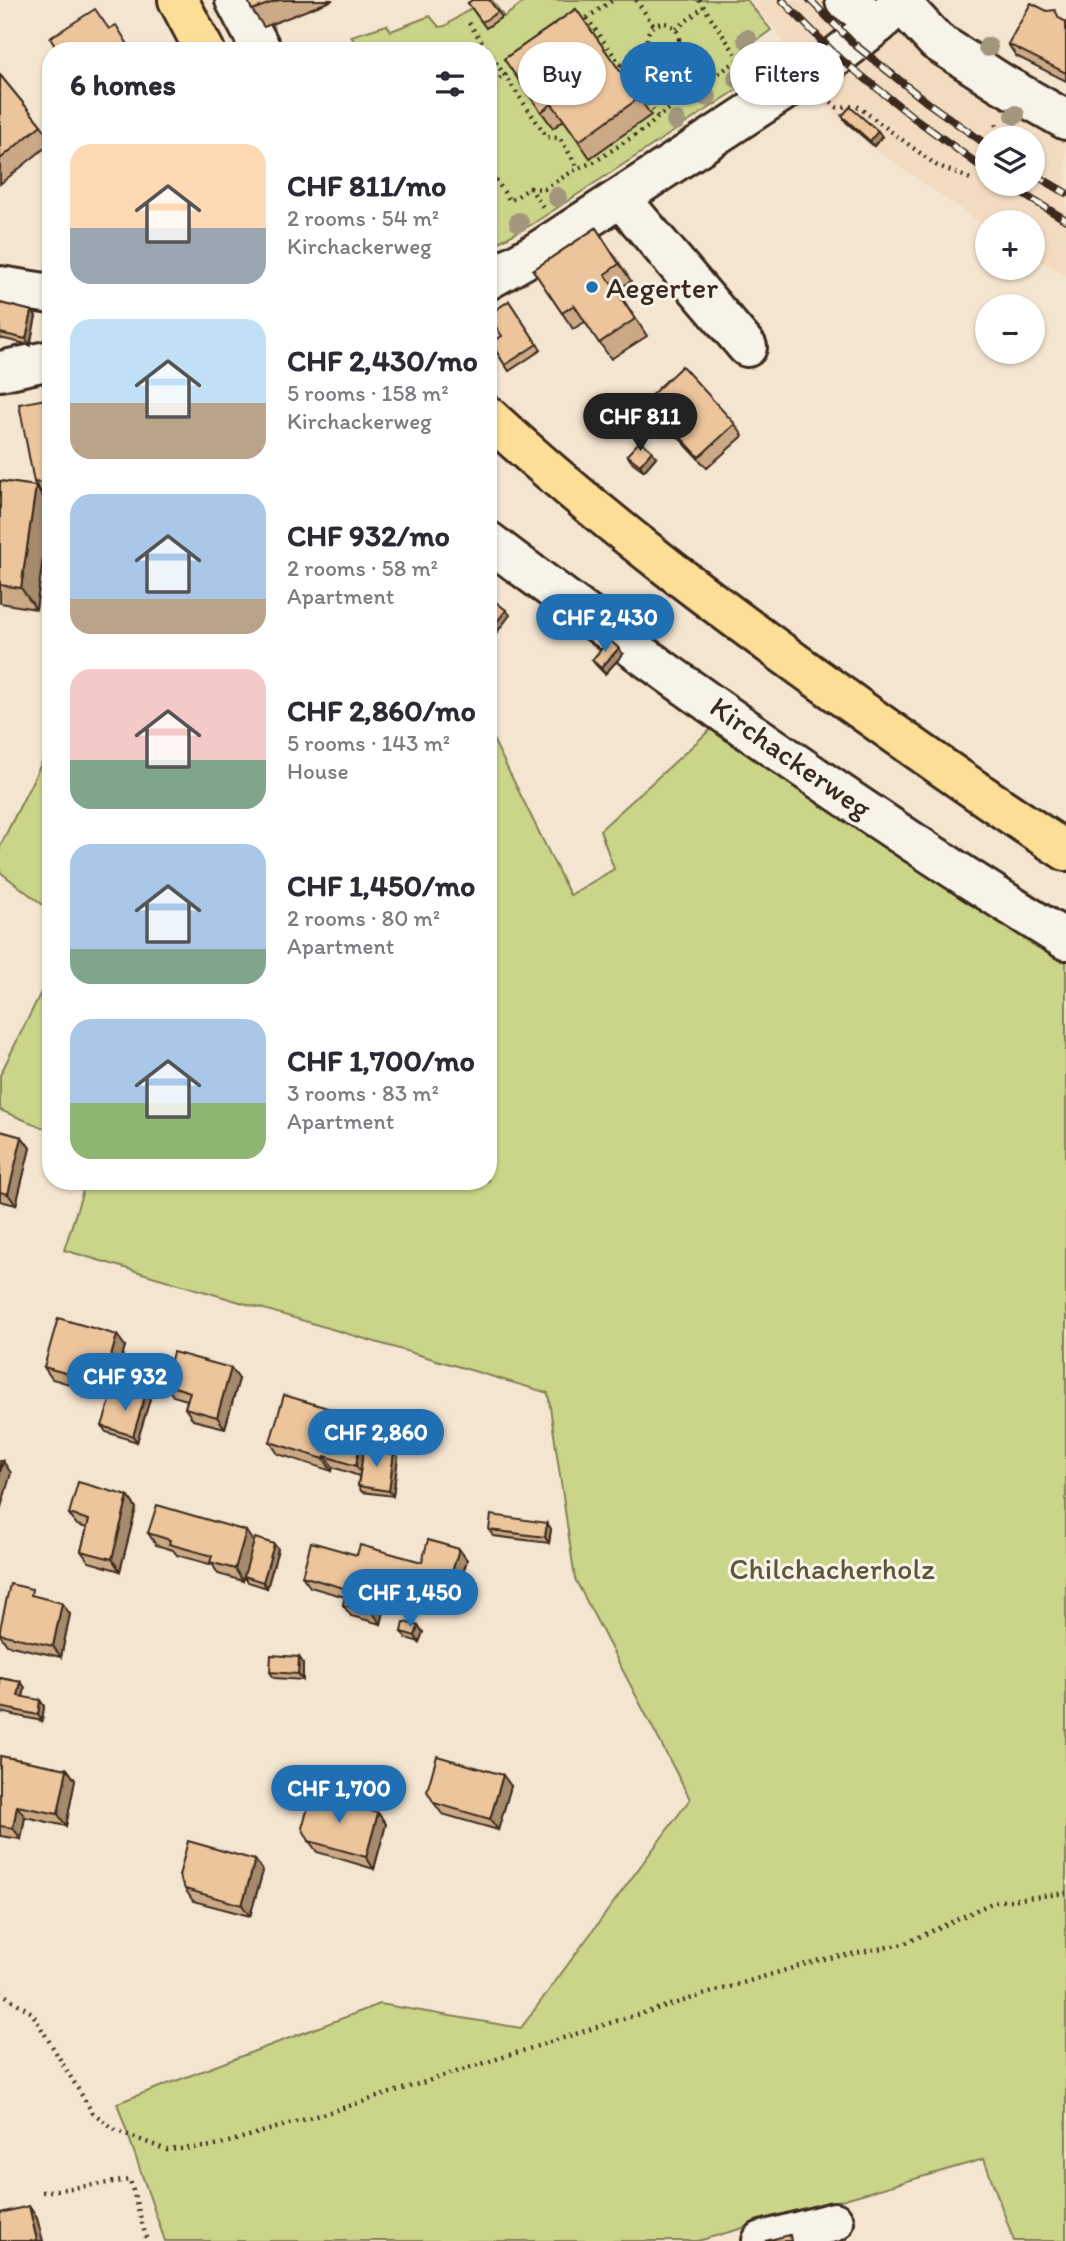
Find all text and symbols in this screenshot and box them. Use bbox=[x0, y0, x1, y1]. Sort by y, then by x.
chip: Buy bbox=[518, 42, 606, 105]
chip: Rent bbox=[620, 42, 716, 105]
chip: Filters bbox=[730, 42, 844, 105]
icon: filters bbox=[431, 65, 469, 103]
text: 6 homes bbox=[70, 66, 176, 103]
map controls bbox=[975, 126, 1045, 364]
button: layers bbox=[975, 126, 1045, 196]
text: CHF 811/mo bbox=[287, 167, 446, 204]
icon: home bbox=[126, 172, 210, 256]
text: 2 rooms · 54 m² bbox=[287, 204, 439, 232]
button: + bbox=[975, 210, 1045, 280]
text: Kirchackerweg bbox=[287, 232, 432, 260]
place label: Aegerter bbox=[606, 269, 718, 306]
marker: Aegerter bbox=[584, 279, 600, 295]
button: − bbox=[975, 294, 1045, 364]
text: CHF 2,430/mo bbox=[287, 342, 478, 379]
icon: home bbox=[126, 347, 210, 431]
text: 5 rooms · 158 m² bbox=[287, 379, 449, 407]
pin: CHF 811 bbox=[575, 393, 705, 453]
text: CHF 811 bbox=[599, 402, 681, 430]
text: Kirchackerweg bbox=[287, 407, 432, 435]
text: CHF 932/mo bbox=[287, 517, 450, 554]
icon: home bbox=[126, 522, 210, 606]
text: 2 rooms · 58 m² bbox=[287, 554, 438, 582]
text: Apartment bbox=[287, 582, 394, 610]
pin: CHF 2,430 bbox=[525, 594, 685, 654]
text: CHF 2,430 bbox=[552, 603, 658, 631]
street label: Kirchackerweg bbox=[703, 688, 880, 827]
text: CHF 2,860/mo bbox=[287, 692, 476, 729]
icon: home bbox=[126, 697, 210, 781]
text: 5 rooms · 143 m² bbox=[287, 729, 450, 757]
text: House bbox=[287, 757, 349, 785]
text: CHF 1,450/mo bbox=[287, 867, 475, 904]
icon: home bbox=[126, 872, 210, 956]
text: 2 rooms · 80 m² bbox=[287, 904, 440, 932]
text: Apartment bbox=[287, 932, 394, 960]
text: CHF 1,700/mo bbox=[287, 1042, 475, 1079]
icon: home bbox=[126, 1047, 210, 1131]
text: 3 rooms · 83 m² bbox=[287, 1079, 439, 1107]
text: Apartment bbox=[287, 1107, 394, 1135]
pin: CHF 932 bbox=[60, 1354, 190, 1413]
text: CHF 932 bbox=[83, 1362, 167, 1390]
pin: CHF 2,860 bbox=[296, 1410, 456, 1469]
text: CHF 2,860 bbox=[324, 1418, 428, 1446]
park label: Chilchacherholz bbox=[729, 1550, 935, 1587]
pin: CHF 1,450 bbox=[330, 1570, 490, 1629]
text: CHF 1,450 bbox=[358, 1578, 462, 1606]
pin: CHF 1,700 bbox=[259, 1766, 419, 1825]
text: CHF 1,700 bbox=[287, 1774, 391, 1802]

